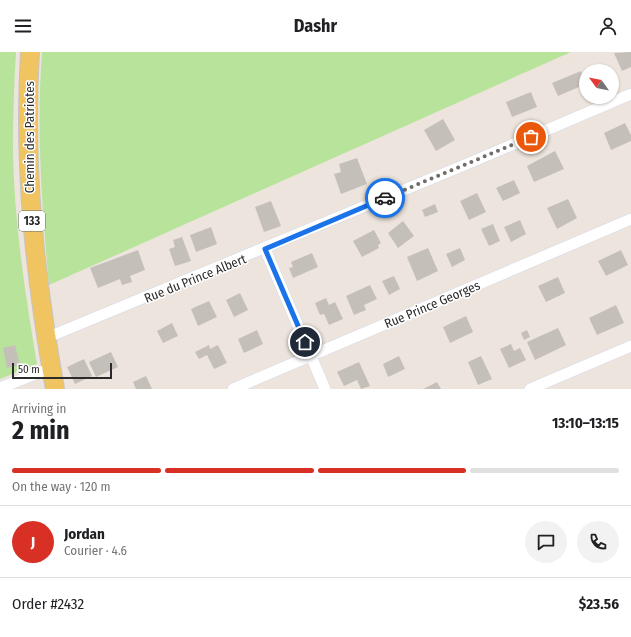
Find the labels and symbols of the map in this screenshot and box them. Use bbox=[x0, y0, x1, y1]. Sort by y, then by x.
north arrow bbox=[579, 64, 619, 104]
street label: Chemin des Patriotes bbox=[22, 80, 37, 193]
pin bbox=[514, 120, 548, 154]
courier bbox=[365, 178, 405, 218]
road number: 133 bbox=[19, 211, 45, 231]
street label: Rue du Prince Albert bbox=[142, 251, 249, 306]
street label: Rue Prince Georges bbox=[382, 277, 483, 331]
pin bbox=[288, 325, 322, 359]
scale bar bbox=[12, 361, 112, 380]

